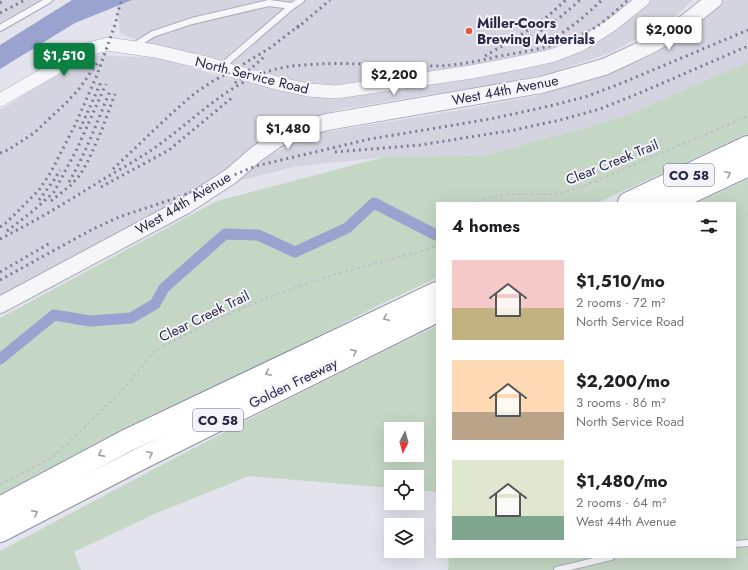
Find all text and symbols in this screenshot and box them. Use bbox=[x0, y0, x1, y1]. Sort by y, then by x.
place label: Miller-Coors Brewing Materials bbox=[477, 13, 595, 49]
pin: $2,000 bbox=[636, 17, 702, 51]
text: $2,000 bbox=[646, 20, 692, 39]
marker: Miller-Coors Brewing Materials bbox=[464, 26, 474, 36]
pin: $1,510 bbox=[31, 43, 97, 77]
text: $1,510 bbox=[43, 46, 85, 65]
street label: North Service Road bbox=[193, 51, 311, 99]
pin: $2,200 bbox=[361, 62, 427, 96]
text: $2,200 bbox=[371, 65, 417, 84]
street label: West 44th Avenue bbox=[450, 70, 560, 110]
pin: $1,480 bbox=[255, 116, 321, 150]
text: $1,480 bbox=[266, 119, 310, 138]
street label: Clear Creek Trail bbox=[563, 134, 661, 190]
road number: CO 58 bbox=[664, 164, 714, 186]
street label: West 44th Avenue bbox=[132, 167, 234, 239]
one-way arrow bbox=[723, 171, 731, 179]
text: 4 homes bbox=[452, 214, 520, 238]
icon: filters bbox=[698, 215, 720, 237]
text: $1,510/mo bbox=[576, 269, 665, 293]
icon: home bbox=[484, 276, 532, 324]
street label: Clear Creek Trail bbox=[155, 285, 253, 347]
text: 2 rooms · 72 m² bbox=[576, 293, 666, 312]
text: North Service Road bbox=[576, 312, 684, 331]
one-way arrow bbox=[382, 313, 390, 321]
one-way arrow bbox=[350, 349, 358, 357]
street label: Golden Freeway bbox=[245, 353, 341, 413]
one-way arrow bbox=[265, 368, 273, 376]
text: $2,200/mo bbox=[576, 369, 670, 393]
icon: home bbox=[484, 376, 532, 424]
text: 3 rooms · 86 m² bbox=[576, 393, 666, 412]
road number: CO 58 bbox=[193, 409, 243, 431]
text: North Service Road bbox=[576, 412, 684, 431]
north arrow bbox=[384, 422, 424, 462]
map controls bbox=[384, 422, 424, 558]
one-way arrow bbox=[98, 450, 105, 457]
one-way arrow bbox=[146, 451, 153, 459]
text: $1,480/mo bbox=[576, 469, 668, 493]
button: locate bbox=[384, 470, 424, 510]
icon: home bbox=[484, 476, 532, 524]
text: 2 rooms · 64 m² bbox=[576, 493, 666, 512]
one-way arrow bbox=[30, 510, 38, 518]
text: West 44th Avenue bbox=[576, 512, 676, 531]
button: layers bbox=[384, 518, 424, 558]

